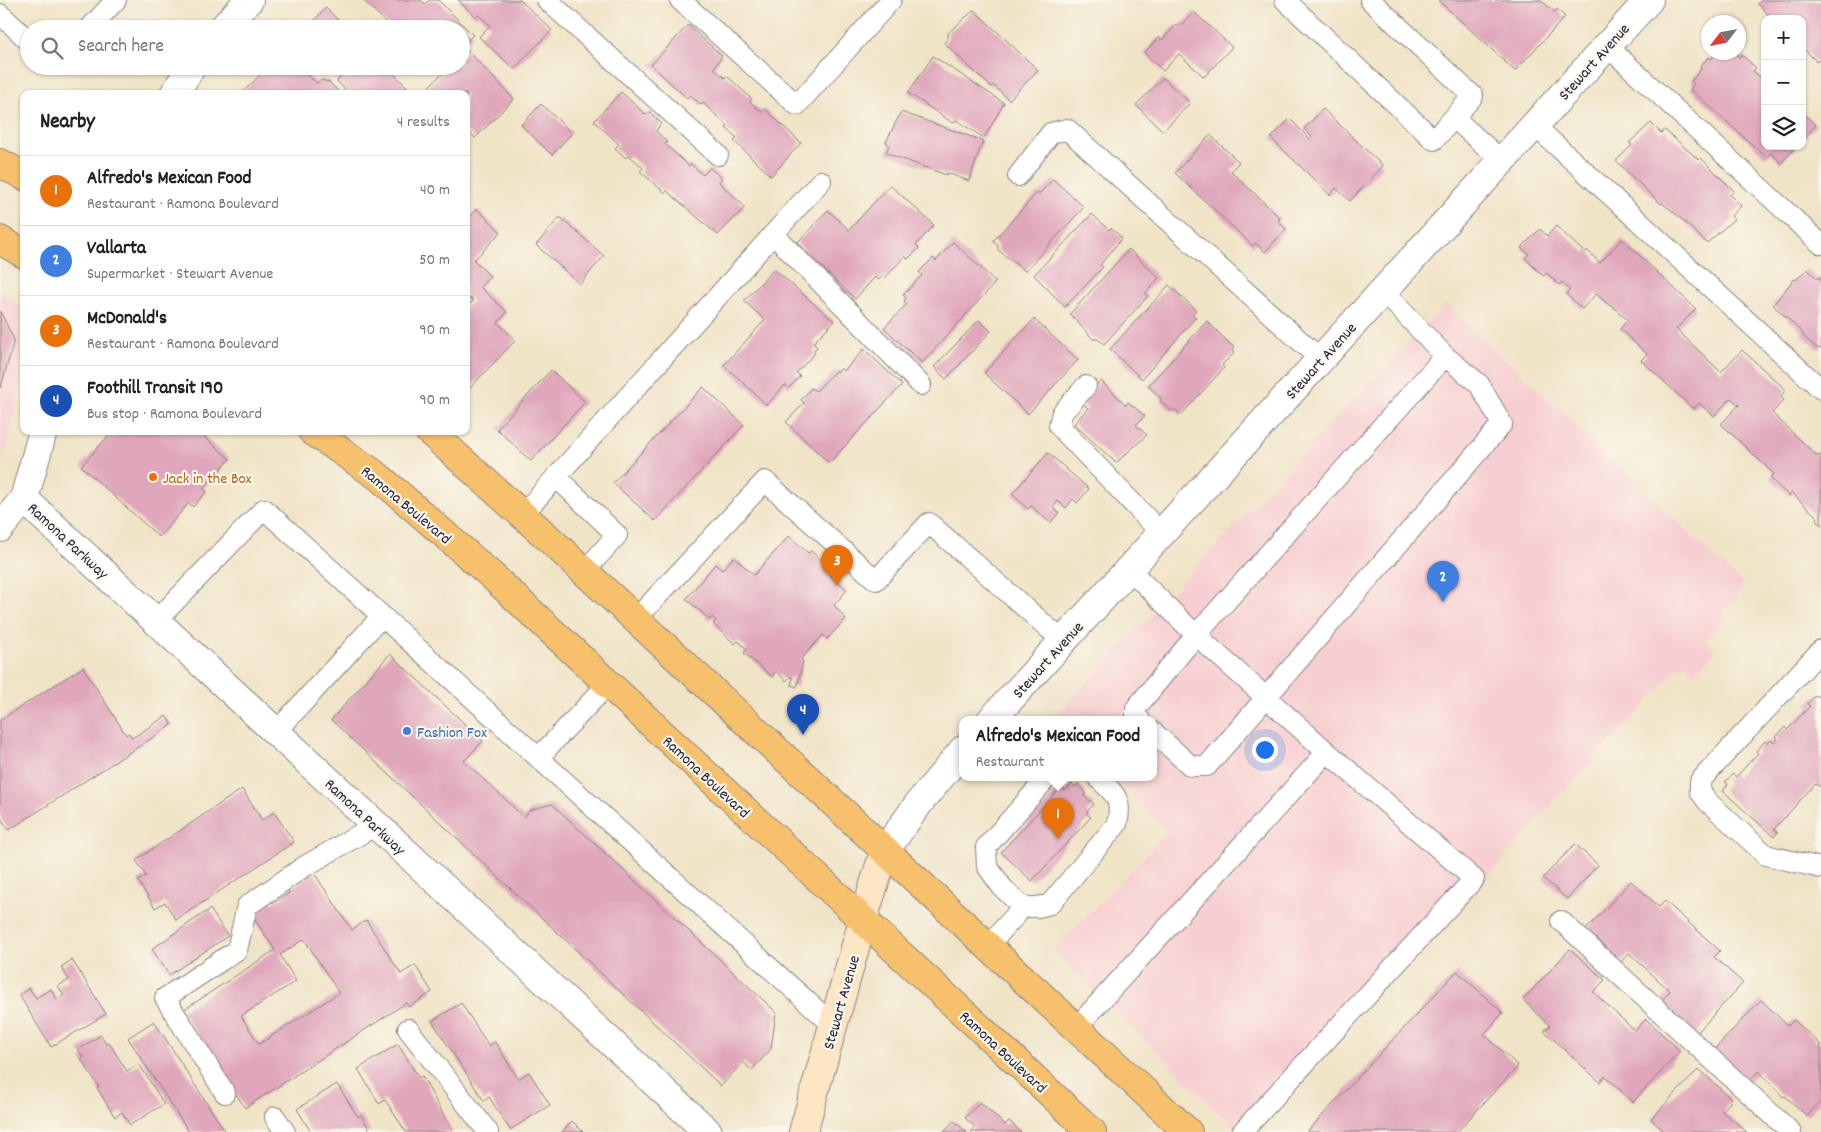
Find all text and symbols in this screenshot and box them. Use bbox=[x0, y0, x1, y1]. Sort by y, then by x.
north arrow bbox=[1701, 15, 1746, 60]
map controls bbox=[1761, 15, 1806, 150]
button: + bbox=[1761, 15, 1806, 60]
street label: Stewart Avenue bbox=[1554, 19, 1636, 106]
search box bbox=[20, 20, 470, 75]
icon: search bbox=[38, 34, 66, 62]
text: Search here bbox=[78, 34, 164, 61]
button: − bbox=[1761, 60, 1806, 105]
button: layers bbox=[1761, 105, 1806, 150]
text: Nearby bbox=[40, 108, 95, 138]
text: 4 results bbox=[397, 111, 450, 134]
text: Alfredo's Mexican Food bbox=[87, 166, 251, 193]
text: 1 bbox=[54, 179, 58, 202]
text: 40 m bbox=[420, 179, 450, 202]
text: Restaurant · Ramona Boulevard bbox=[87, 193, 279, 216]
text: Vallarta bbox=[87, 236, 146, 263]
text: 2 bbox=[53, 249, 60, 272]
text: 50 m bbox=[419, 249, 450, 272]
text: Supermarket · Stewart Avenue bbox=[87, 263, 273, 286]
text: McDonald's bbox=[87, 306, 167, 333]
street label: Stewart Avenue bbox=[1281, 318, 1363, 405]
text: 3 bbox=[52, 319, 60, 342]
text: 90 m bbox=[419, 319, 450, 342]
text: Restaurant · Ramona Boulevard bbox=[87, 333, 279, 356]
text: Foothill Transit 190 bbox=[87, 376, 223, 403]
text: 4 bbox=[53, 389, 59, 412]
text: 90 m bbox=[419, 389, 450, 412]
text: Bus stop · Ramona Boulevard bbox=[87, 403, 262, 426]
street label: Ramona Boulevard bbox=[355, 461, 456, 551]
place label: Jack in the Box bbox=[163, 468, 252, 491]
marker: Jack in the Box bbox=[147, 471, 159, 483]
street label: Ramona Parkway bbox=[22, 498, 113, 586]
pin: 3 bbox=[821, 545, 853, 586]
pin: 2 bbox=[1427, 561, 1459, 602]
street label: Stewart Avenue bbox=[1008, 617, 1090, 704]
pin: 4 bbox=[787, 694, 819, 735]
popup bbox=[959, 716, 1157, 781]
place label: Fashion Fox bbox=[417, 722, 487, 745]
text: Alfredo's Mexican Food bbox=[976, 724, 1140, 751]
marker: Fashion Fox bbox=[401, 725, 413, 737]
street label: Ramona Boulevard bbox=[656, 731, 754, 824]
your location bbox=[1252, 737, 1278, 763]
text: Restaurant bbox=[976, 751, 1044, 774]
street label: Ramona Parkway bbox=[319, 774, 410, 862]
pin: 1 bbox=[1042, 798, 1074, 839]
street label: Stewart Avenue bbox=[818, 953, 867, 1053]
street label: Ramona Boulevard bbox=[953, 1006, 1051, 1099]

